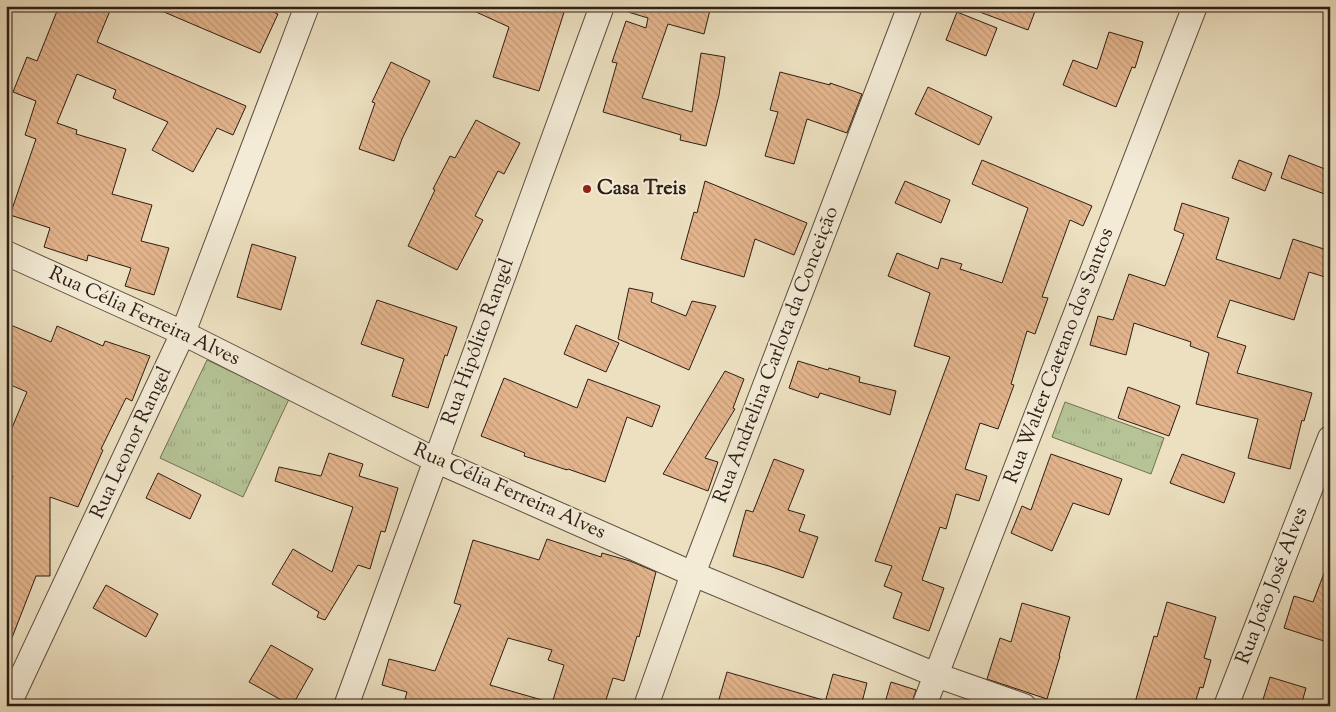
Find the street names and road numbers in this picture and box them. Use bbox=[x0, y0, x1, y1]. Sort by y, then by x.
street label: Rua Andrelina Carlota da Conceição bbox=[707, 202, 847, 507]
street label: Rua Walter Caetano dos Santos bbox=[998, 224, 1122, 488]
street label: Rua Hipólito Rangel bbox=[435, 254, 523, 429]
street label: Rua Célia Ferreira Alves bbox=[44, 260, 244, 374]
street label: Rua Leonor Rangel bbox=[84, 362, 180, 524]
street label: Rua Célia Ferreira Alves bbox=[408, 436, 610, 548]
street label: Rua João José Alves bbox=[1230, 503, 1316, 669]

